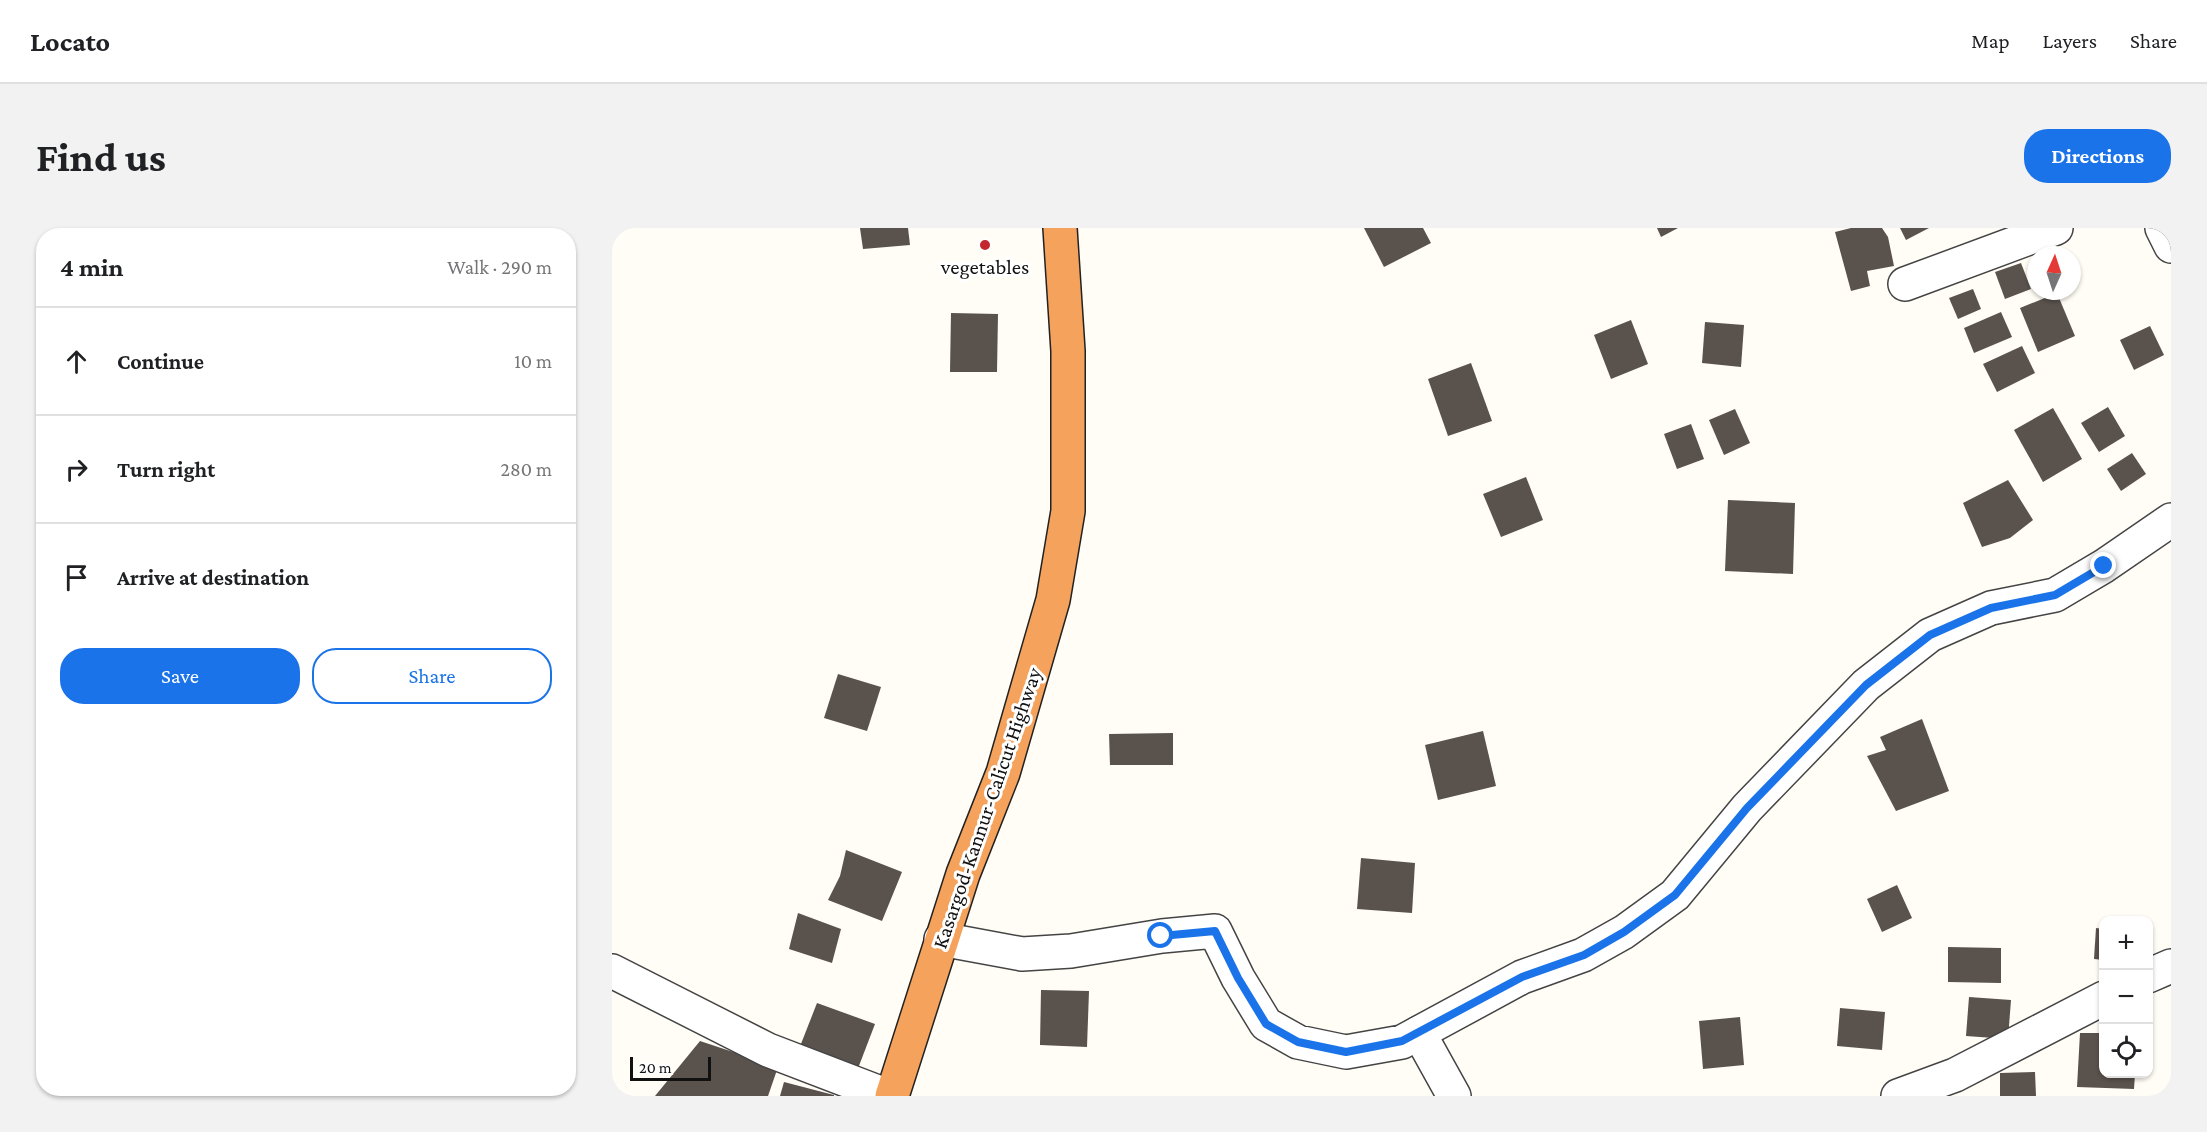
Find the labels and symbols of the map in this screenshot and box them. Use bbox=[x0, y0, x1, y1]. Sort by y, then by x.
marker: vegetables bbox=[978, 238, 992, 252]
north arrow bbox=[2027, 246, 2081, 300]
place label: vegetables bbox=[940, 255, 1029, 279]
route end bbox=[2090, 552, 2116, 578]
street label: Kasargod-Kannur-Calicut Highway bbox=[928, 664, 1047, 952]
route start bbox=[1147, 922, 1173, 948]
scale bar bbox=[630, 1054, 711, 1082]

